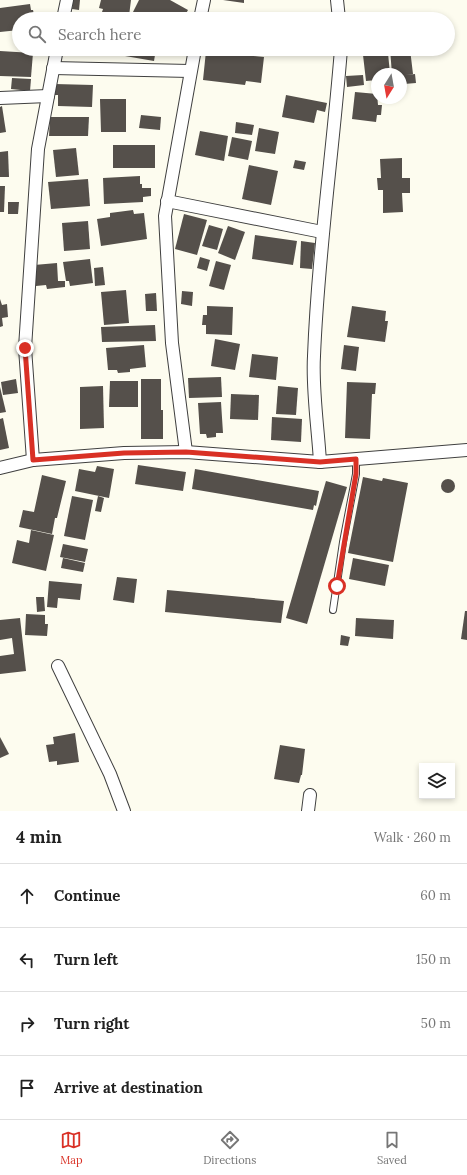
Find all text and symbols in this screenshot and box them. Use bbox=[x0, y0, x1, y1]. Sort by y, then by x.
search box bbox=[12, 12, 455, 56]
icon: search bbox=[26, 23, 48, 45]
text: Search here bbox=[58, 25, 141, 44]
north arrow bbox=[371, 68, 407, 104]
route end bbox=[16, 339, 34, 357]
route start bbox=[328, 577, 346, 595]
map controls bbox=[419, 763, 455, 799]
button: layers bbox=[419, 763, 455, 799]
text: 4 min bbox=[16, 826, 62, 848]
text: Walk · 260 m bbox=[374, 829, 451, 846]
icon: ahead bbox=[16, 885, 38, 907]
text: Continue bbox=[54, 886, 120, 905]
text: 60 m bbox=[420, 887, 451, 904]
icon: left bbox=[16, 949, 38, 971]
text: Turn left bbox=[54, 950, 118, 969]
text: 150 m bbox=[416, 951, 451, 968]
icon: right bbox=[16, 1013, 38, 1035]
text: Turn right bbox=[54, 1014, 130, 1033]
text: 50 m bbox=[421, 1015, 451, 1032]
icon: arrive bbox=[16, 1077, 38, 1099]
text: Arrive at destination bbox=[54, 1078, 203, 1097]
tab: Map bbox=[60, 1129, 83, 1167]
tab: Directions bbox=[203, 1129, 256, 1167]
tab: Saved bbox=[377, 1129, 407, 1167]

